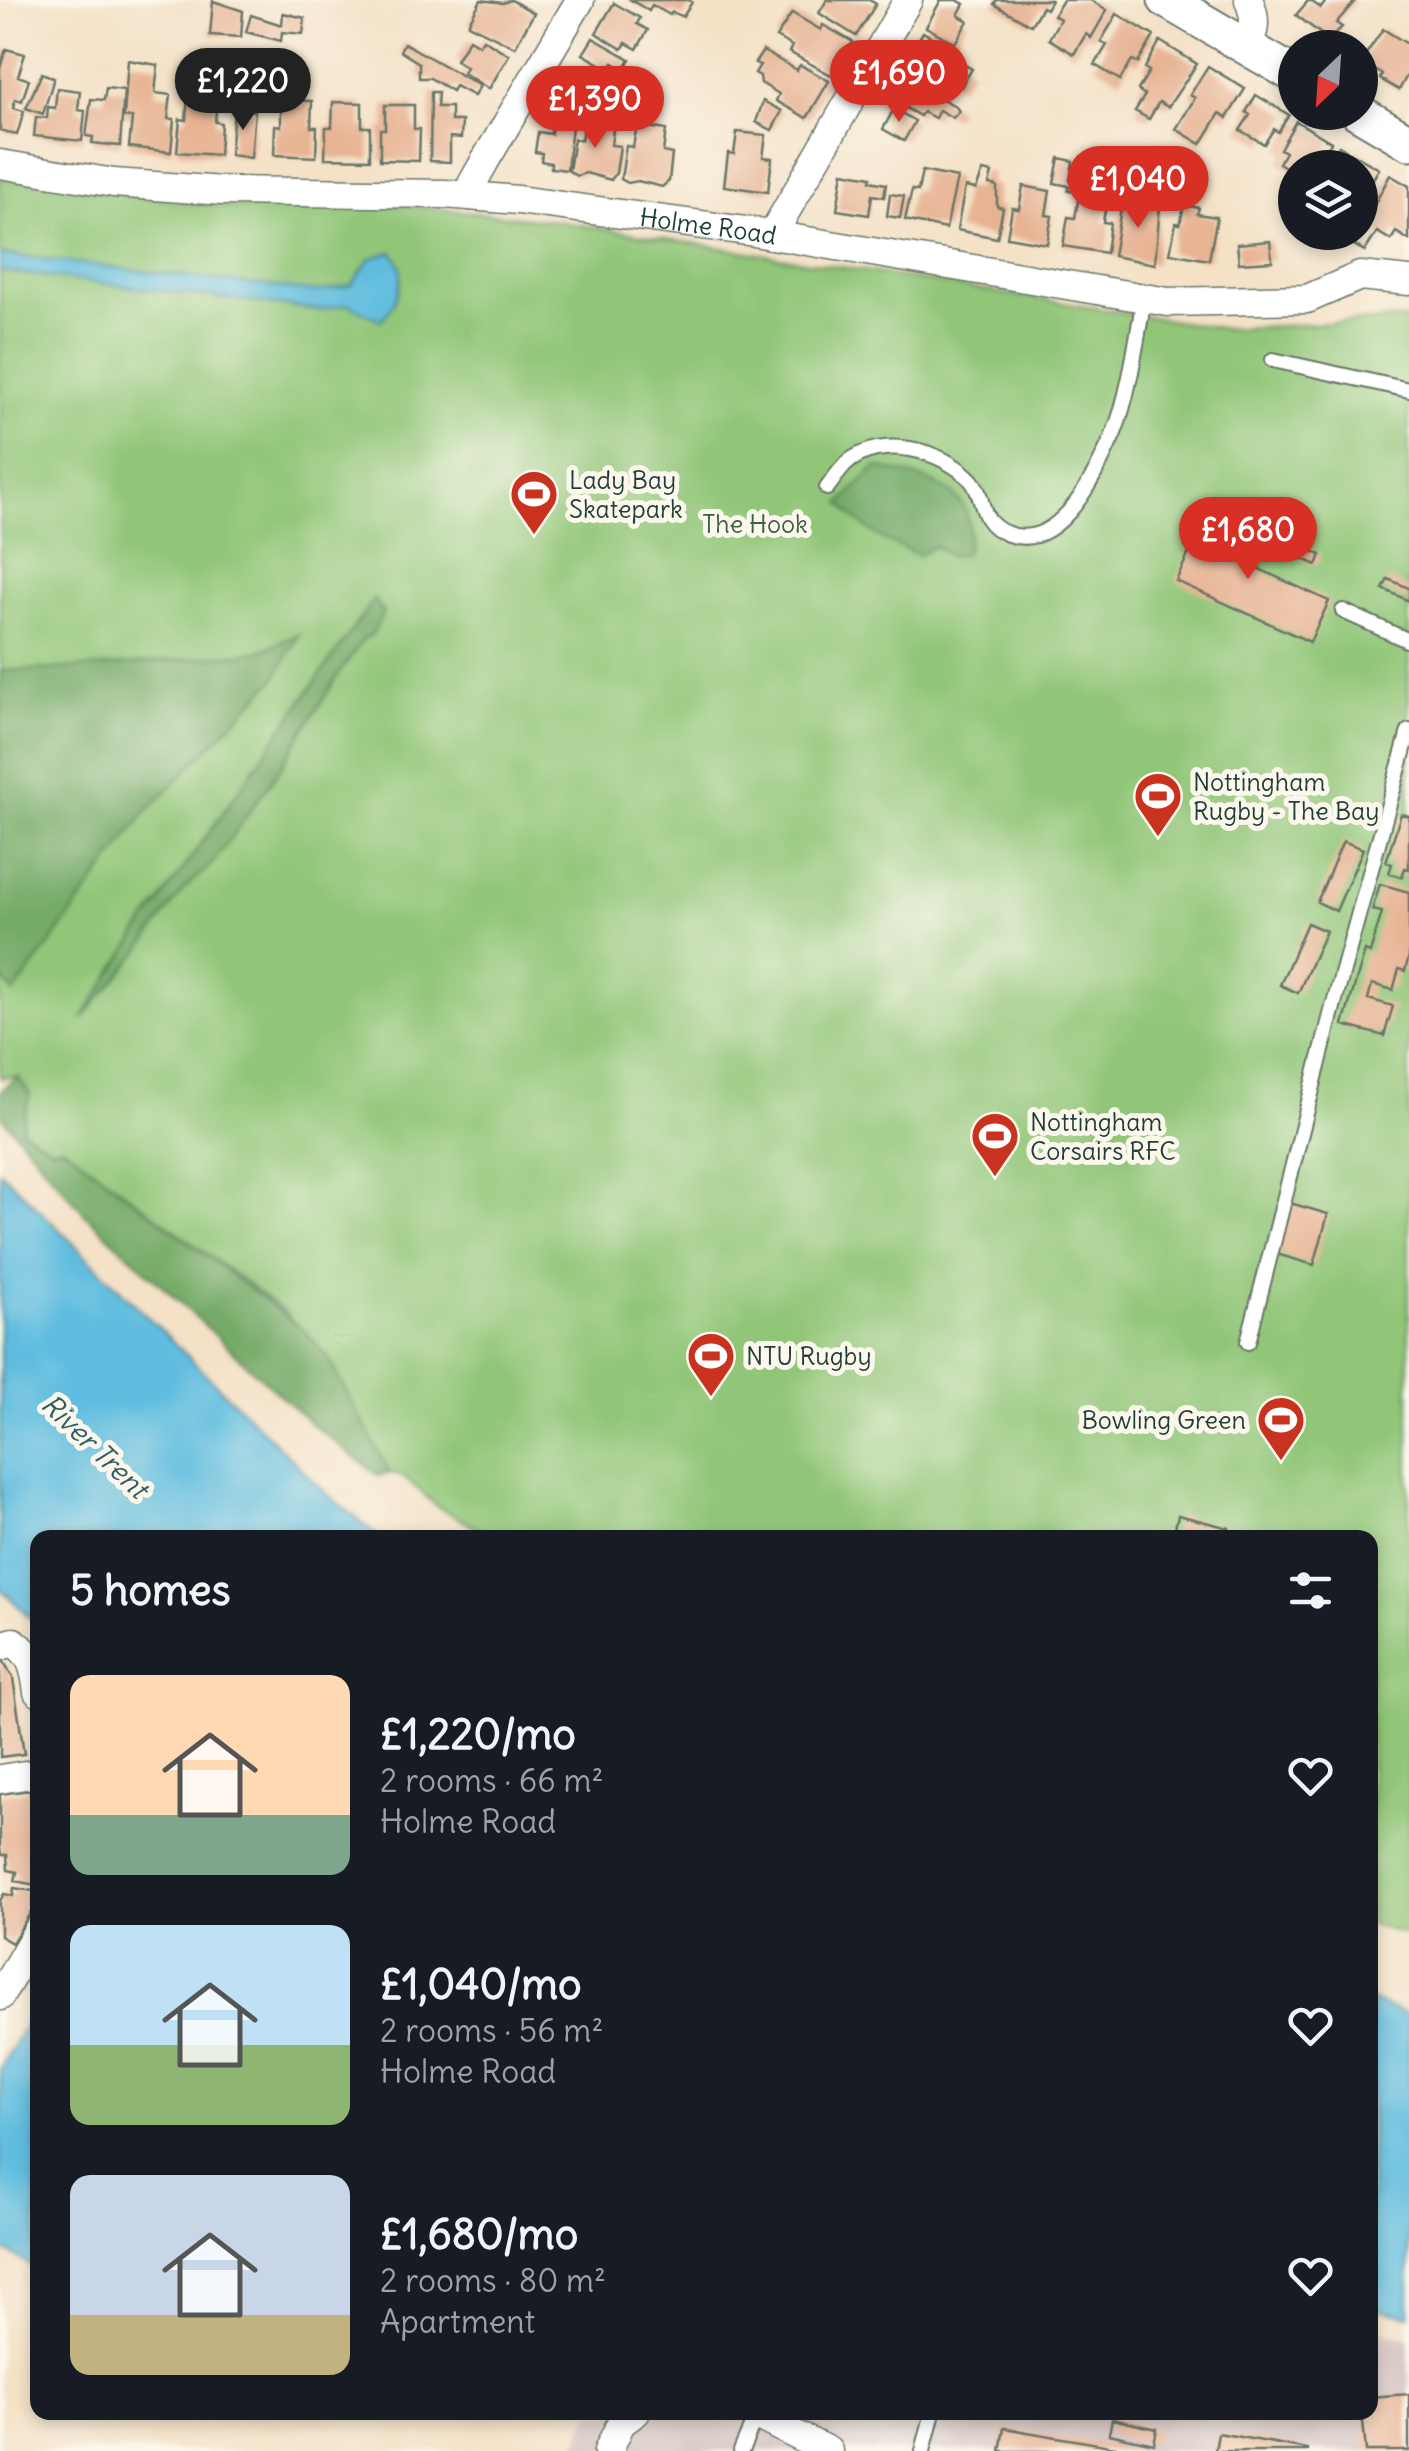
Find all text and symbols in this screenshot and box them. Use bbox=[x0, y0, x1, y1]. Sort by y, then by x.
north arrow bbox=[1278, 30, 1378, 130]
map controls bbox=[1278, 30, 1378, 250]
pin: £1,690 bbox=[818, 40, 980, 125]
pin: £1,220 bbox=[162, 48, 324, 133]
text: £1,690 bbox=[852, 52, 946, 93]
text: £1,220 bbox=[197, 60, 289, 101]
pin: £1,390 bbox=[514, 66, 676, 151]
text: £1,390 bbox=[548, 78, 642, 119]
pin: £1,040 bbox=[1057, 146, 1219, 231]
button: layers bbox=[1278, 150, 1378, 250]
text: £1,040 bbox=[1090, 158, 1186, 199]
street label: Holme Road bbox=[638, 201, 779, 252]
place label: Lady Bay Skatepark bbox=[569, 464, 683, 525]
sports icon: Lady Bay Skatepark bbox=[508, 468, 560, 536]
pin: £1,680 bbox=[1167, 497, 1329, 582]
park label: The Hook bbox=[702, 508, 808, 540]
text: £1,680 bbox=[1201, 509, 1295, 550]
place label: Nottingham Rugby - The Bay bbox=[1193, 766, 1379, 827]
sports icon: Nottingham Rugby - The Bay bbox=[1132, 770, 1184, 838]
place label: Nottingham Corsairs RFC bbox=[1030, 1106, 1176, 1167]
sports icon: Nottingham Corsairs RFC bbox=[969, 1110, 1021, 1178]
sports icon: NTU Rugby bbox=[685, 1330, 737, 1398]
place label: NTU Rugby bbox=[746, 1340, 872, 1372]
water label: River Trent bbox=[34, 1386, 158, 1508]
sports icon: Bowling Green bbox=[1255, 1394, 1307, 1462]
place label: Bowling Green bbox=[1081, 1404, 1246, 1436]
icon: filters bbox=[1283, 1563, 1338, 1618]
text: 5 homes bbox=[70, 1564, 231, 1616]
text: £1,220/mo bbox=[380, 1708, 576, 1760]
icon: home bbox=[150, 1715, 270, 1835]
icon: heart bbox=[1283, 1748, 1338, 1803]
text: 2 rooms · 66 m² bbox=[380, 1760, 603, 1801]
text: Holme Road bbox=[380, 1801, 556, 1842]
text: £1,040/mo bbox=[380, 1958, 582, 2010]
icon: home bbox=[150, 1965, 270, 2085]
icon: heart bbox=[1283, 1998, 1338, 2053]
text: 2 rooms · 56 m² bbox=[380, 2010, 603, 2051]
text: Holme Road bbox=[380, 2051, 556, 2092]
text: £1,680/mo bbox=[380, 2208, 578, 2260]
icon: home bbox=[150, 2215, 270, 2335]
icon: heart bbox=[1283, 2248, 1338, 2303]
text: 2 rooms · 80 m² bbox=[380, 2260, 606, 2301]
text: Apartment bbox=[380, 2301, 535, 2342]

